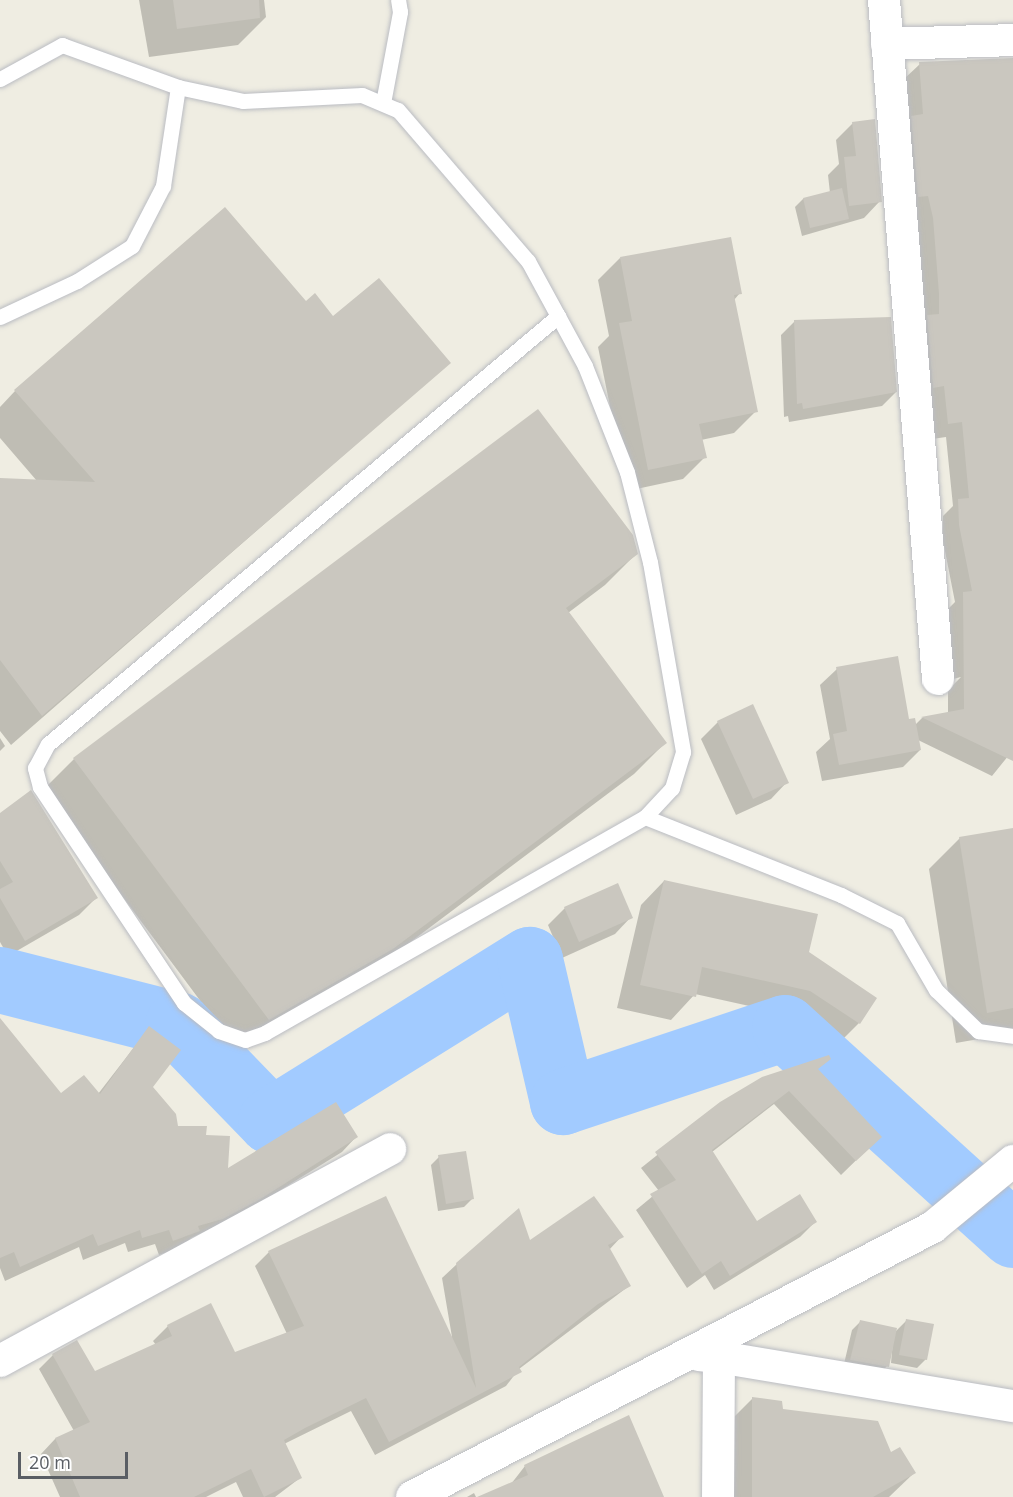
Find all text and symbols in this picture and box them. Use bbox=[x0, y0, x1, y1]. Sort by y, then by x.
scale bar bbox=[21, 1440, 130, 1478]
text: 20 m bbox=[29, 1450, 71, 1474]

